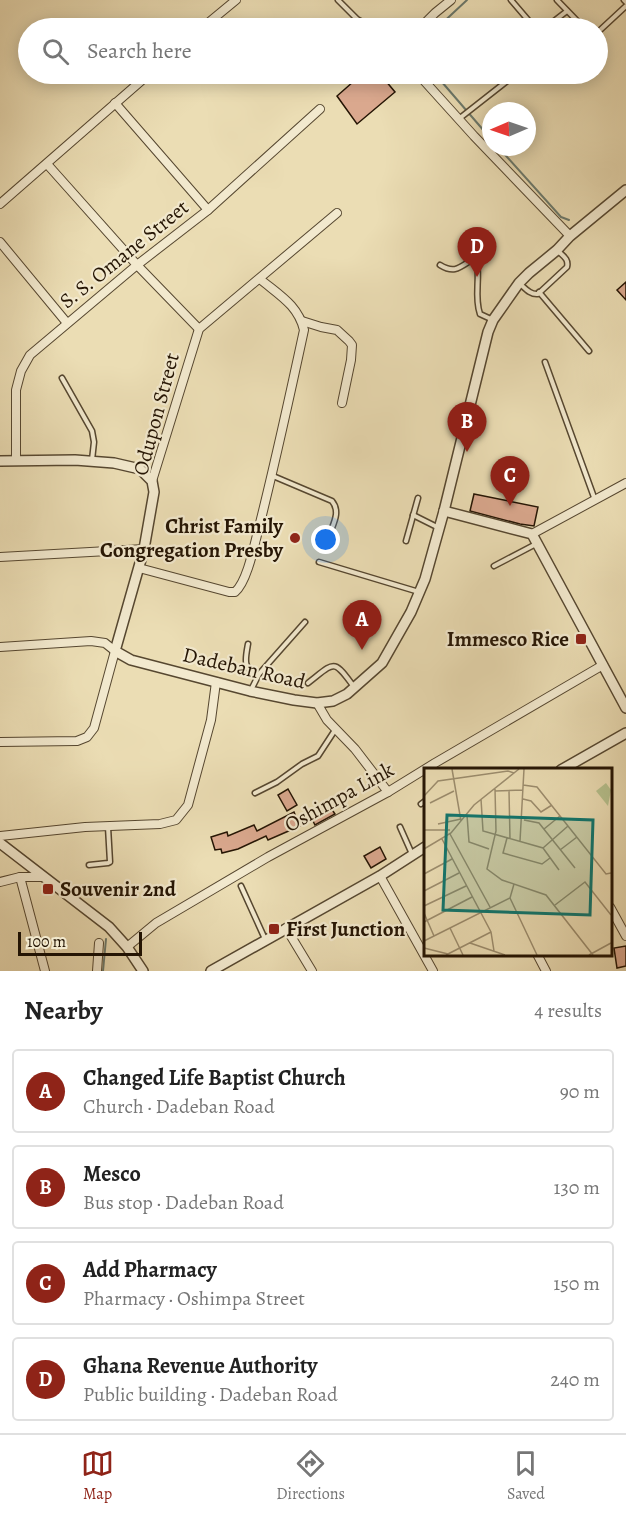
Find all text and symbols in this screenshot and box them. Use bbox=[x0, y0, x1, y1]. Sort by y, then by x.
search box bbox=[18, 18, 608, 84]
icon: search bbox=[39, 35, 72, 68]
text: Search here bbox=[87, 36, 192, 66]
north arrow bbox=[482, 102, 536, 156]
street label: S. S. Omane Street bbox=[54, 193, 194, 315]
pin: D bbox=[458, 228, 496, 277]
street label: Odupon Street bbox=[126, 349, 186, 478]
pin: B bbox=[448, 402, 486, 452]
pin: C bbox=[490, 456, 530, 506]
place label: Christ Family Congregation Presby bbox=[100, 512, 284, 564]
your location bbox=[311, 525, 340, 554]
marker: Christ Family Congregation Presby bbox=[288, 531, 302, 545]
pin: A bbox=[342, 600, 382, 650]
place label: Immesco Rice bbox=[447, 625, 569, 653]
marker: Immesco Rice bbox=[574, 632, 588, 646]
street label: Dadeban Road bbox=[180, 640, 309, 696]
street label: Oshimpa Link bbox=[279, 755, 399, 839]
inset map bbox=[424, 768, 611, 956]
place label: Souvenir 2nd bbox=[60, 875, 177, 903]
marker: Souvenir 2nd bbox=[41, 882, 55, 896]
place label: First Junction bbox=[286, 915, 405, 943]
marker: First Junction bbox=[267, 922, 281, 936]
scale bar bbox=[18, 929, 142, 956]
text: 100 m bbox=[27, 931, 66, 953]
text: Nearby bbox=[24, 993, 103, 1028]
text: 4 results bbox=[534, 997, 602, 1024]
text: Changed Life Baptist Church bbox=[83, 1063, 346, 1093]
text: A bbox=[39, 1078, 52, 1105]
text: 90 m bbox=[560, 1078, 600, 1105]
text: Church · Dadeban Road bbox=[83, 1093, 275, 1120]
text: Mesco bbox=[83, 1159, 141, 1189]
text: B bbox=[39, 1174, 52, 1201]
text: 130 m bbox=[554, 1174, 600, 1201]
text: Bus stop · Dadeban Road bbox=[83, 1189, 284, 1216]
text: Add Pharmacy bbox=[83, 1255, 217, 1285]
text: C bbox=[39, 1270, 52, 1297]
text: 150 m bbox=[553, 1270, 600, 1297]
text: Pharmacy · Oshimpa Street bbox=[83, 1285, 305, 1312]
text: Ghana Revenue Authority bbox=[83, 1351, 318, 1381]
text: D bbox=[39, 1366, 52, 1393]
text: 240 m bbox=[550, 1366, 600, 1393]
text: Public building · Dadeban Road bbox=[83, 1381, 338, 1408]
tab: Map bbox=[81, 1447, 114, 1505]
tab: Directions bbox=[276, 1447, 345, 1505]
tab: Saved bbox=[507, 1447, 545, 1505]

